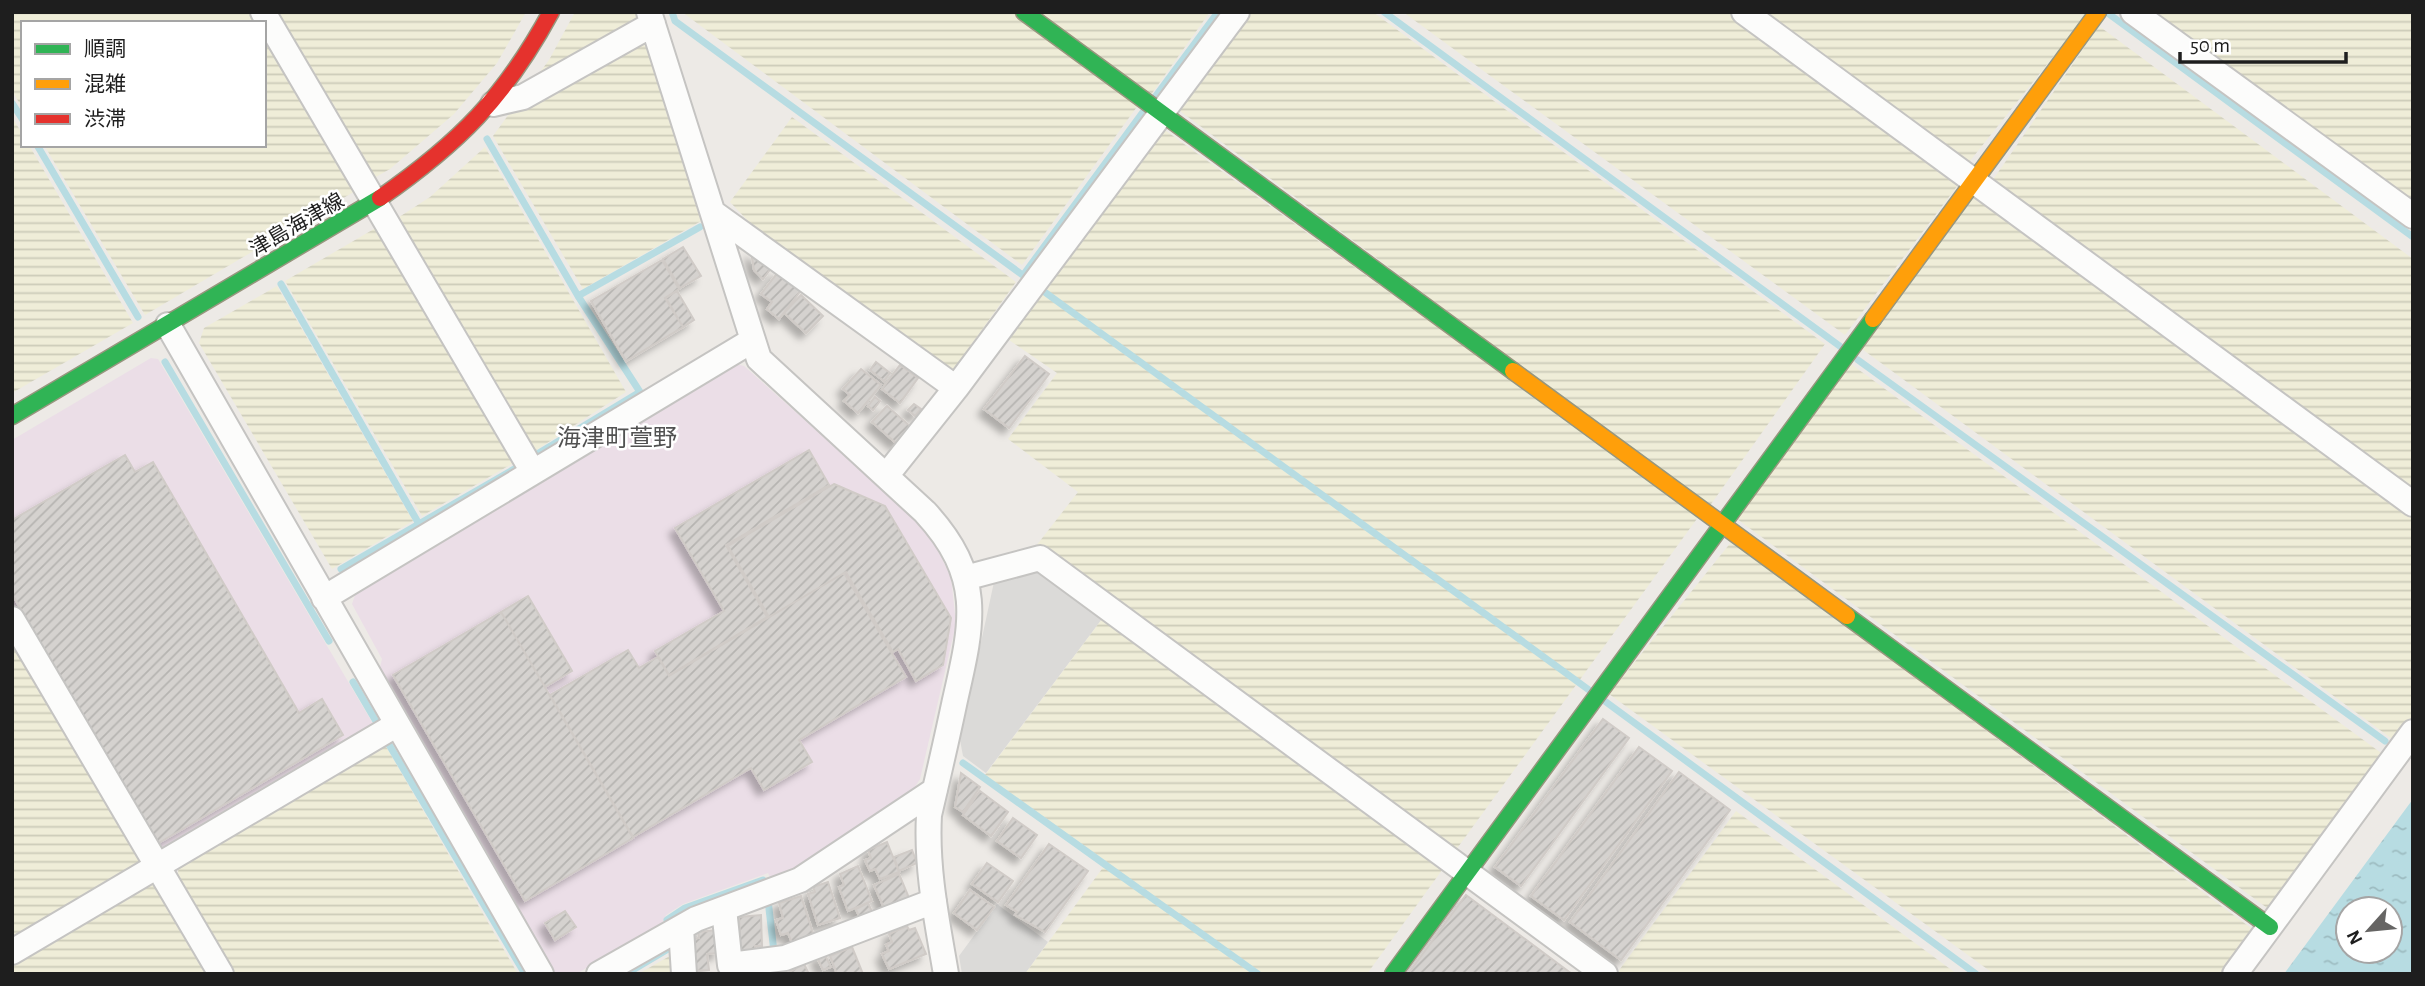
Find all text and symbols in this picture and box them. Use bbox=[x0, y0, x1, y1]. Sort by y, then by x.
legend bbox=[21, 21, 266, 147]
scale bar bbox=[2180, 21, 2346, 65]
text: 50 m bbox=[2190, 35, 2230, 56]
text: 順調 bbox=[84, 38, 126, 60]
text: 混雑 bbox=[84, 73, 126, 95]
text: 渋滞 bbox=[84, 108, 126, 130]
street label: 津島海津線 bbox=[246, 189, 348, 260]
district label: 海津町萱野 bbox=[557, 425, 677, 451]
north arrow bbox=[2334, 895, 2404, 965]
text: N bbox=[2344, 927, 2367, 947]

